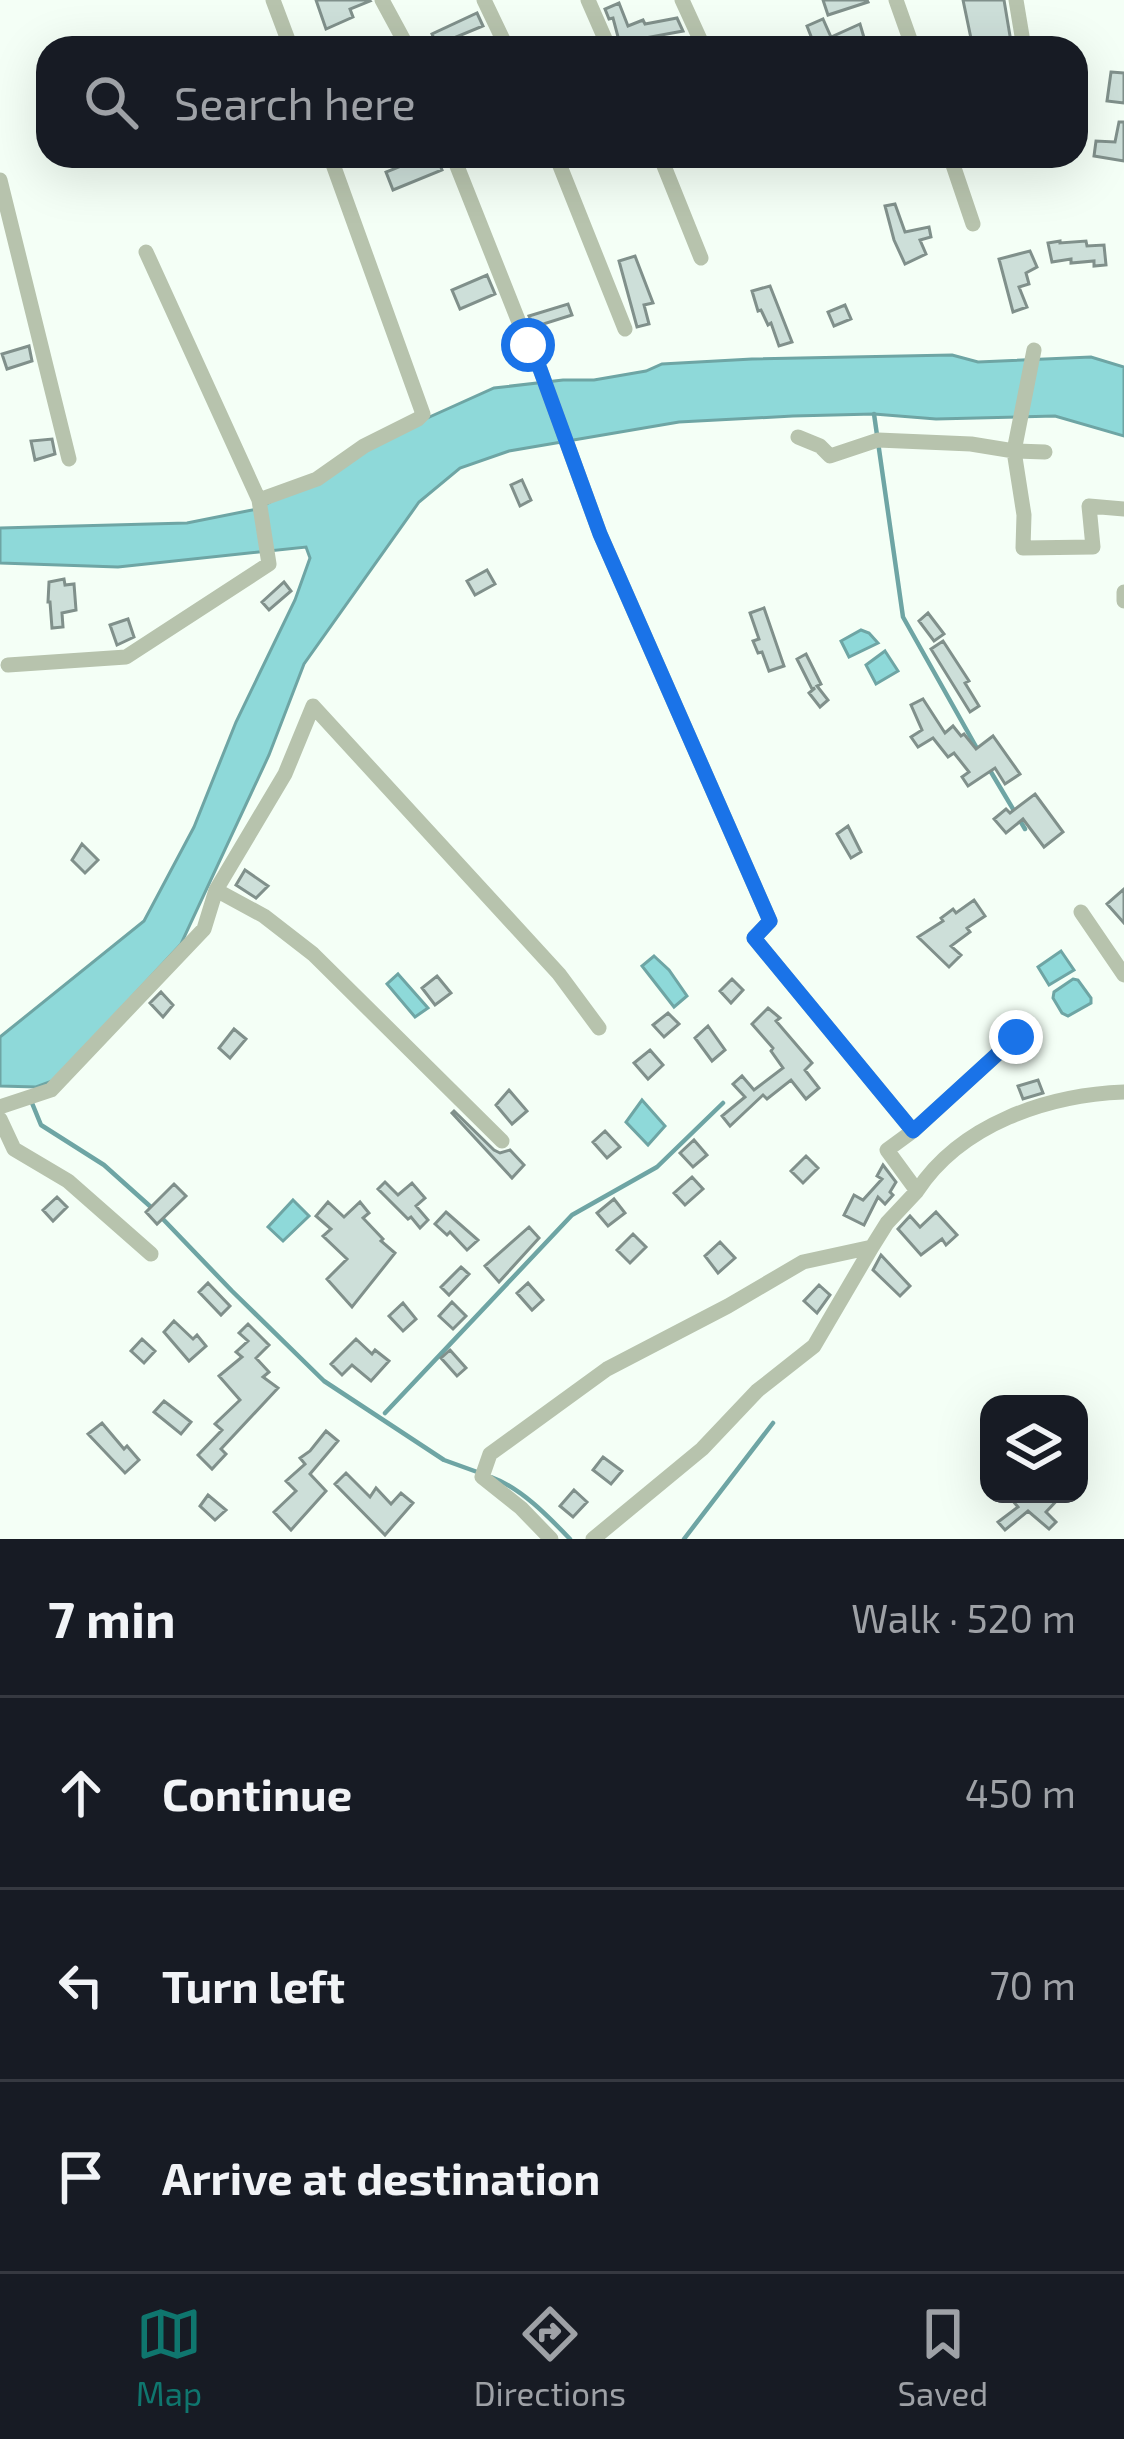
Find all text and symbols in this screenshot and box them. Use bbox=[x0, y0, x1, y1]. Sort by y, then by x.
search box bbox=[36, 36, 1088, 168]
icon: search bbox=[78, 69, 144, 135]
text: Search here bbox=[174, 75, 416, 129]
route start bbox=[501, 318, 555, 372]
route end bbox=[989, 1010, 1043, 1064]
map controls bbox=[980, 1395, 1088, 1503]
button: layers bbox=[980, 1395, 1088, 1503]
text: 7 min bbox=[48, 1587, 176, 1648]
text: Walk · 520 m bbox=[851, 1594, 1076, 1641]
icon: ahead bbox=[48, 1760, 114, 1826]
text: Continue bbox=[162, 1766, 352, 1820]
text: 450 m bbox=[965, 1769, 1076, 1816]
icon: left bbox=[48, 1952, 114, 2018]
text: Turn left bbox=[162, 1958, 345, 2012]
text: 70 m bbox=[990, 1961, 1076, 2008]
icon: arrive bbox=[48, 2144, 114, 2210]
text: Arrive at destination bbox=[162, 2150, 600, 2204]
tab: Map bbox=[136, 2301, 202, 2413]
tab: Directions bbox=[474, 2301, 626, 2413]
tab: Saved bbox=[898, 2301, 988, 2413]

